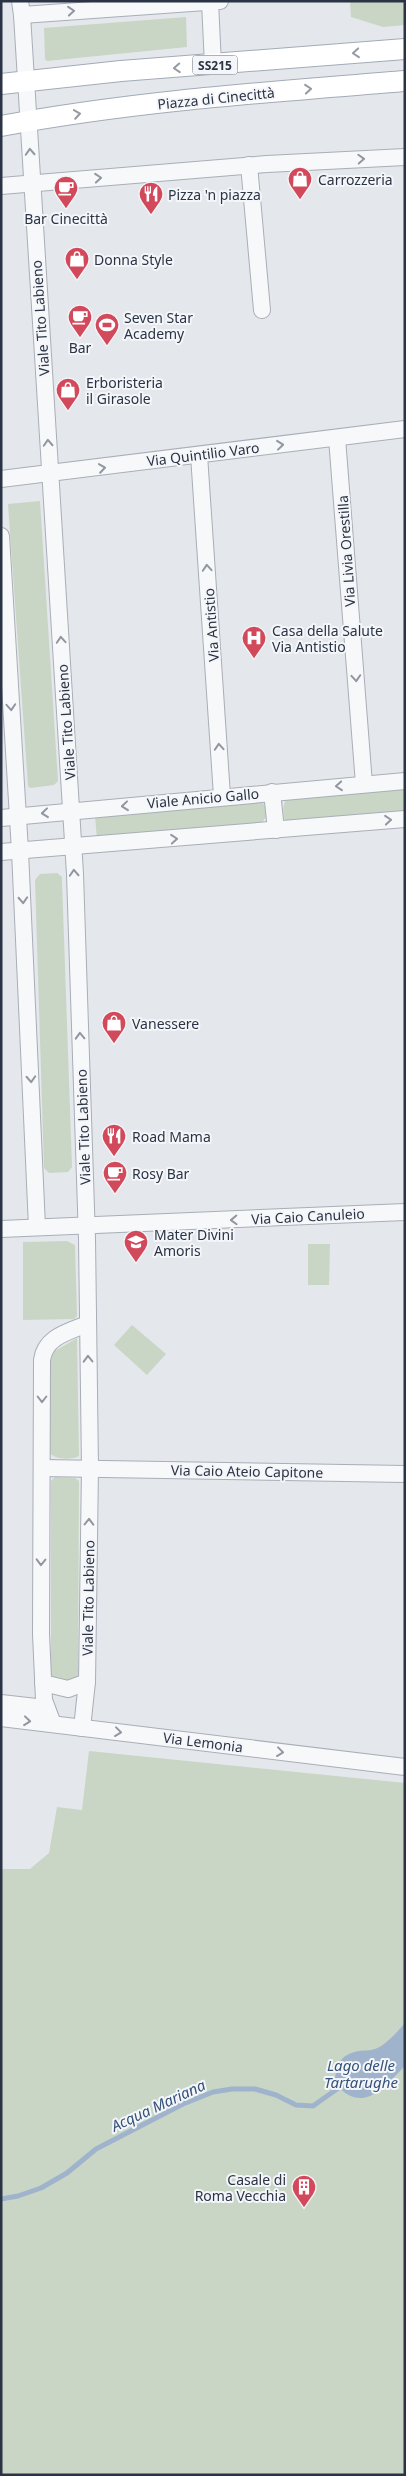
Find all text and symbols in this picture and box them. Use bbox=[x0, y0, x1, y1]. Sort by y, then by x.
one-way arrow bbox=[67, 6, 75, 17]
one-way arrow bbox=[352, 48, 360, 59]
road number: SS215 bbox=[192, 56, 238, 74]
one-way arrow bbox=[173, 62, 181, 73]
street label: Piazza di Cinecittà bbox=[156, 82, 276, 114]
one-way arrow bbox=[304, 84, 312, 95]
one-way arrow bbox=[72, 109, 81, 119]
one-way arrow bbox=[25, 148, 36, 156]
one-way arrow bbox=[357, 154, 365, 165]
shop icon: Carrozzeria bbox=[287, 166, 313, 200]
place label: Carrozzeria bbox=[318, 170, 393, 189]
one-way arrow bbox=[94, 173, 102, 184]
cafe icon: Bar Cinecittà bbox=[53, 175, 79, 209]
restaurant icon: Pizza 'n piazza bbox=[138, 181, 164, 215]
place label: Pizza 'n piazza bbox=[168, 185, 261, 204]
place label: Bar Cinecittà bbox=[24, 209, 108, 228]
shop icon: Donna Style bbox=[64, 246, 90, 280]
place label: Donna Style bbox=[94, 250, 173, 269]
street label: Viale Tito Labieno bbox=[26, 259, 54, 377]
cafe icon: Bar bbox=[67, 304, 93, 338]
place label: Seven Star Academy bbox=[124, 308, 193, 343]
sports icon: Seven Star Academy bbox=[94, 312, 120, 346]
place label: Bar bbox=[69, 338, 92, 357]
place label: Erboristeria il Girasole bbox=[86, 373, 163, 408]
shop icon: Erboristeria il Girasole bbox=[55, 377, 81, 411]
street label: Via Quintilio Varo bbox=[146, 438, 260, 470]
one-way arrow bbox=[42, 439, 53, 447]
one-way arrow bbox=[277, 439, 285, 450]
one-way arrow bbox=[97, 463, 106, 473]
street label: Via Livia Orestilla bbox=[333, 495, 359, 607]
one-way arrow bbox=[201, 564, 212, 572]
street label: Via Antistio bbox=[199, 588, 223, 662]
place label: Casa della Salute Via Antistio bbox=[272, 621, 383, 656]
hospital icon: Casa della Salute Via Antistio bbox=[241, 625, 267, 659]
one-way arrow bbox=[55, 636, 66, 644]
street label: Viale Tito Labieno bbox=[52, 663, 80, 781]
one-way arrow bbox=[350, 675, 361, 683]
one-way arrow bbox=[6, 703, 17, 711]
one-way arrow bbox=[214, 743, 225, 751]
one-way arrow bbox=[334, 780, 342, 791]
street label: Viale Anicio Gallo bbox=[146, 784, 260, 812]
one-way arrow bbox=[120, 800, 128, 811]
one-way arrow bbox=[40, 808, 48, 819]
one-way arrow bbox=[384, 815, 392, 826]
one-way arrow bbox=[170, 833, 178, 844]
one-way arrow bbox=[69, 869, 80, 877]
one-way arrow bbox=[17, 896, 28, 904]
shop icon: Vanessere bbox=[101, 1010, 127, 1044]
place label: Vanessere bbox=[132, 1014, 199, 1033]
one-way arrow bbox=[74, 1031, 85, 1039]
street label: Viale Tito Labieno bbox=[71, 1069, 95, 1185]
one-way arrow bbox=[26, 1076, 37, 1084]
restaurant icon: Road Mama bbox=[101, 1123, 127, 1157]
place label: Road Mama bbox=[132, 1127, 211, 1146]
cafe icon: Rosy Bar bbox=[102, 1160, 128, 1194]
place label: Rosy Bar bbox=[132, 1164, 190, 1183]
street label: Via Caio Canuleio bbox=[251, 1204, 365, 1228]
one-way arrow bbox=[229, 1214, 237, 1225]
place label: Mater Divini Amoris bbox=[154, 1225, 234, 1260]
school or university icon: Mater Divini Amoris bbox=[123, 1229, 149, 1263]
one-way arrow bbox=[83, 1355, 93, 1363]
one-way arrow bbox=[37, 1396, 47, 1404]
street label: Via Caio Ateio Capitone bbox=[171, 1460, 324, 1482]
one-way arrow bbox=[84, 1518, 94, 1526]
street label: Viale Tito Labieno bbox=[77, 1540, 99, 1656]
one-way arrow bbox=[36, 1558, 46, 1566]
one-way arrow bbox=[23, 1716, 31, 1727]
one-way arrow bbox=[115, 1726, 123, 1737]
street label: Via Lemonia bbox=[162, 1728, 244, 1756]
one-way arrow bbox=[276, 1746, 284, 1757]
water label: Lago delle Tartarughe bbox=[324, 2055, 398, 2092]
water label: Acqua Mariana bbox=[107, 2074, 209, 2136]
place label: Casale di Roma Vecchia bbox=[195, 2170, 286, 2205]
building icon: Casale di Roma Vecchia bbox=[291, 2174, 317, 2208]

